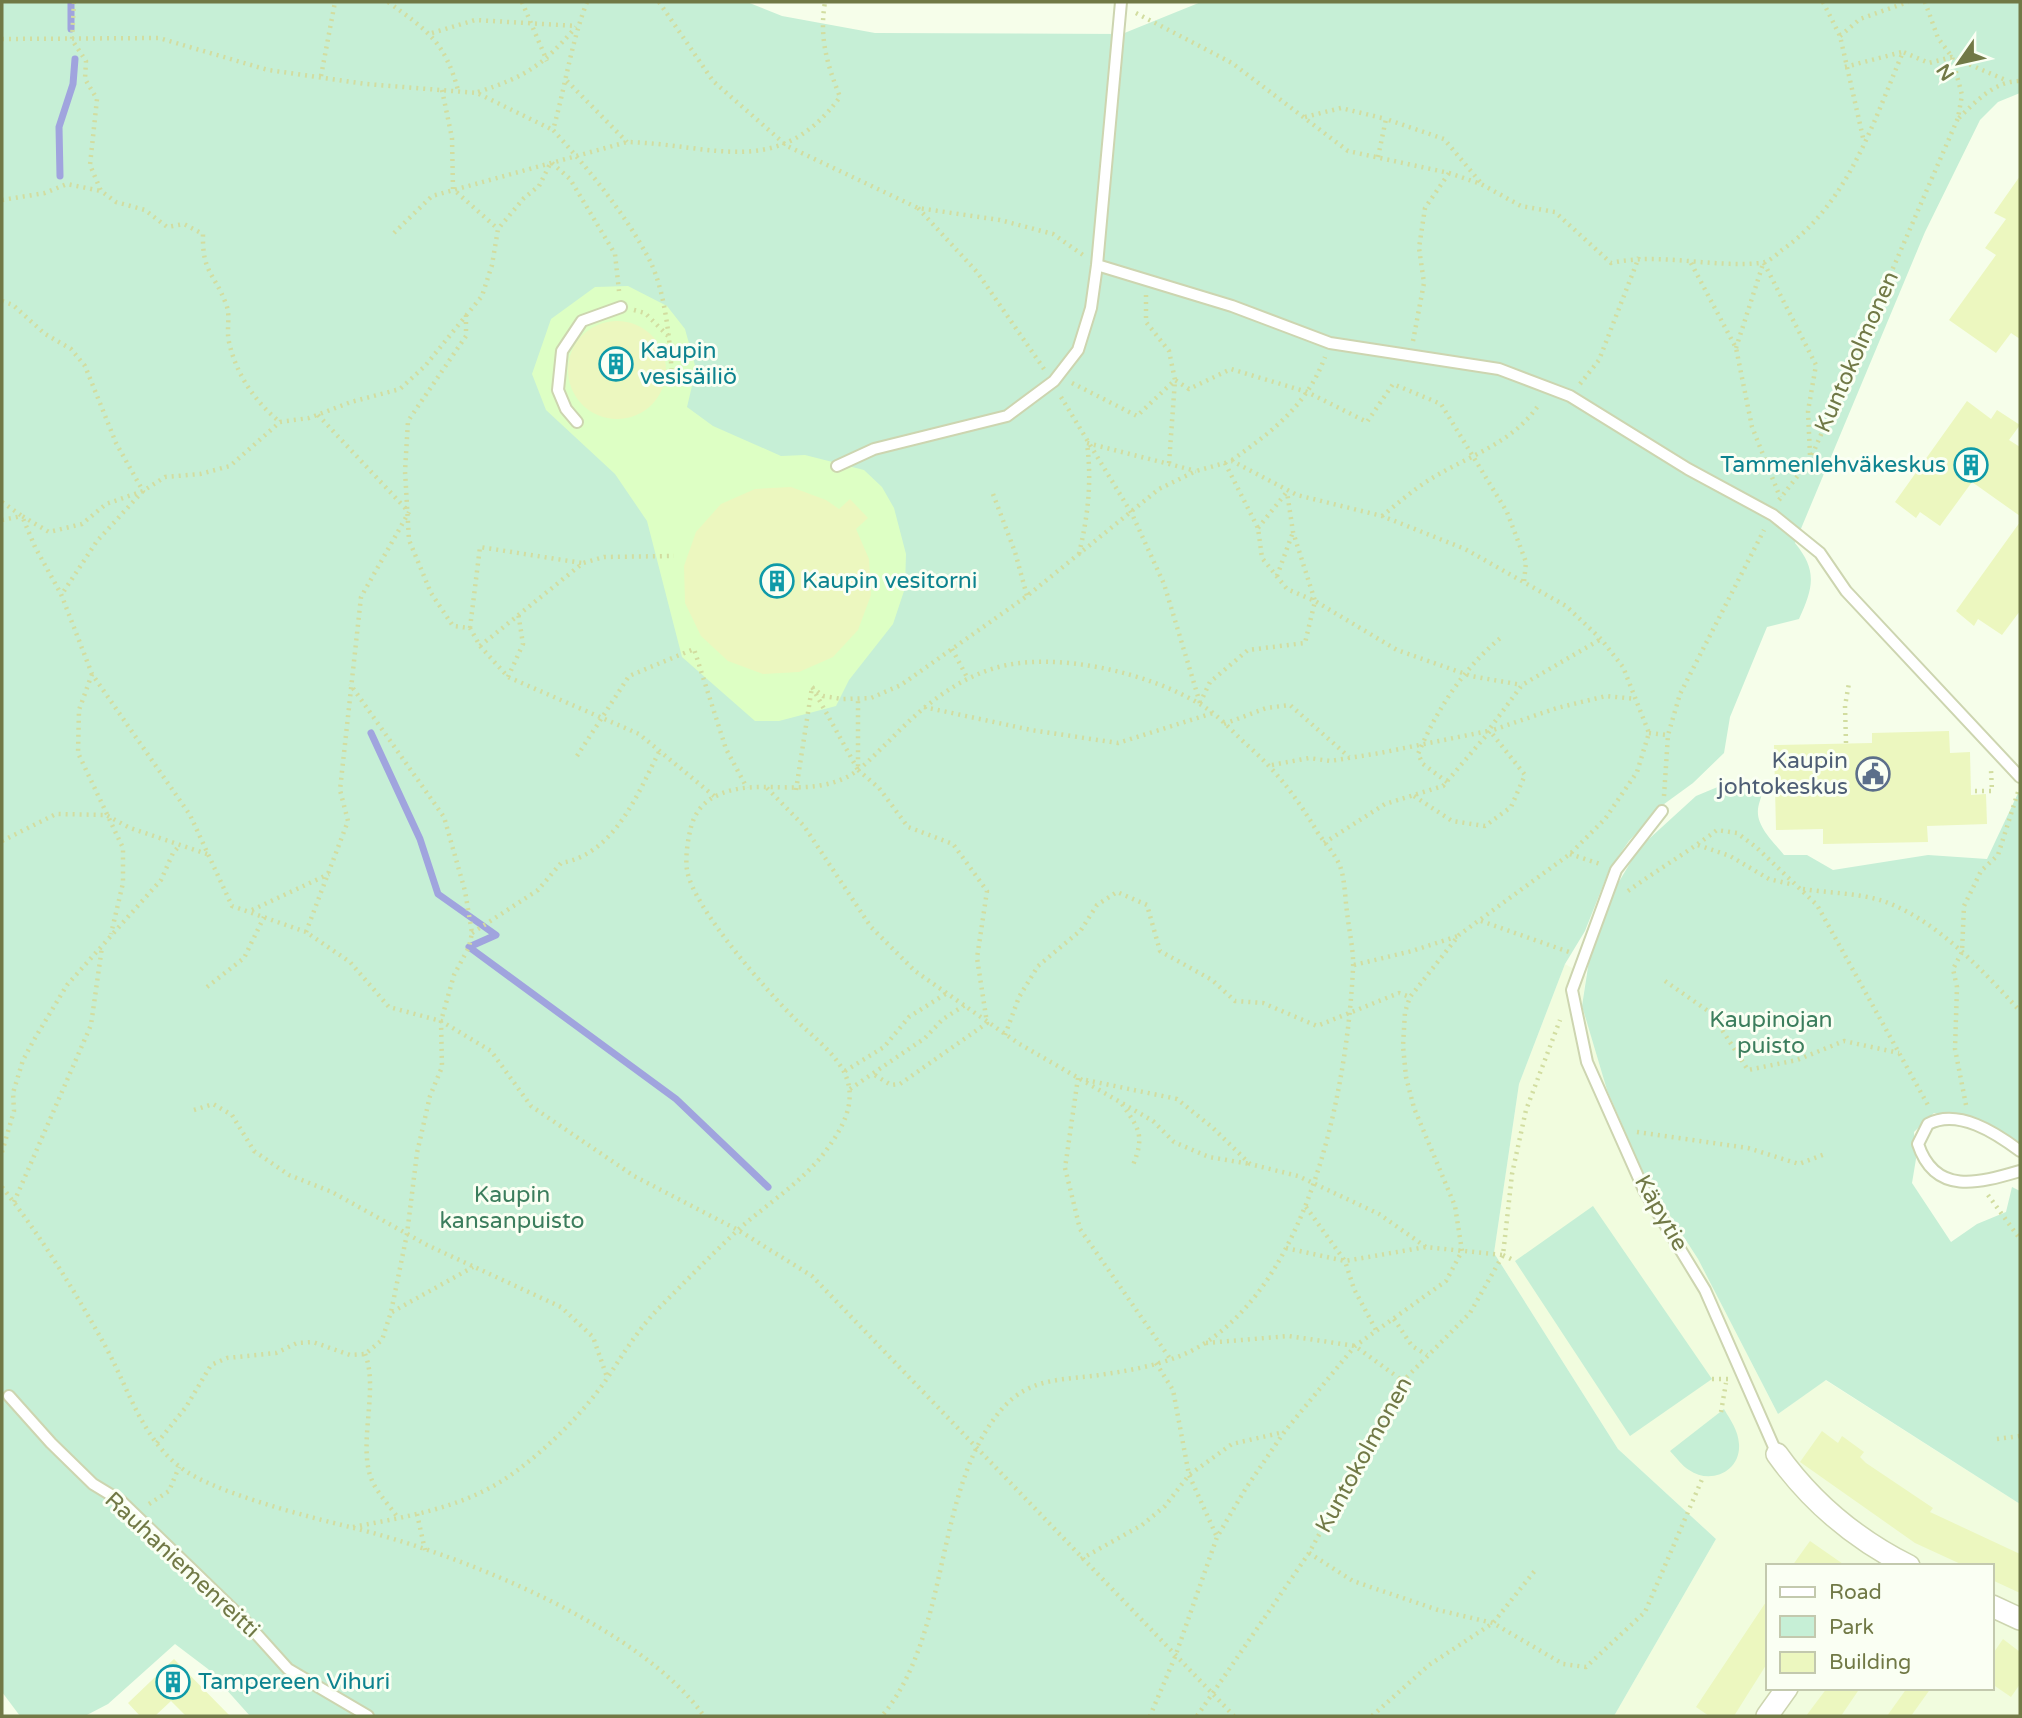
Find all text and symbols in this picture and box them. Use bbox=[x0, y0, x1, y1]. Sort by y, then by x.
north arrow bbox=[1924, 28, 1994, 98]
text: N bbox=[1932, 59, 1959, 84]
street label: Kuntokolmonen bbox=[1809, 267, 1905, 437]
place label: Kaupin vesisäiliö bbox=[640, 337, 737, 391]
building icon: Kaupin vesisäiliö bbox=[597, 345, 635, 383]
building icon: Tammenlehväkeskus bbox=[1952, 446, 1990, 484]
place label: Tammenlehväkeskus bbox=[1720, 451, 1946, 479]
building icon: Kaupin vesitorni bbox=[758, 562, 796, 600]
place label: Kaupin vesitorni bbox=[802, 567, 977, 595]
place label: Kaupin johtokeskus bbox=[1716, 747, 1848, 801]
public building icon: Kaupin johtokeskus bbox=[1854, 755, 1892, 793]
park label: Kaupinojan puisto bbox=[1709, 1006, 1833, 1060]
street label: Käpytie bbox=[1628, 1170, 1694, 1256]
park label: Kaupin kansanpuisto bbox=[439, 1181, 585, 1235]
street label: Kuntokolmonen bbox=[1310, 1372, 1418, 1538]
street label: Rauhaniemenreitti bbox=[99, 1486, 265, 1644]
legend bbox=[1766, 1564, 1994, 1690]
text: Road bbox=[1829, 1580, 1882, 1605]
text: Park bbox=[1829, 1615, 1874, 1640]
text: Building bbox=[1829, 1650, 1911, 1675]
building icon: Tampereen Vihuri bbox=[154, 1663, 192, 1701]
place label: Tampereen Vihuri bbox=[198, 1668, 390, 1696]

